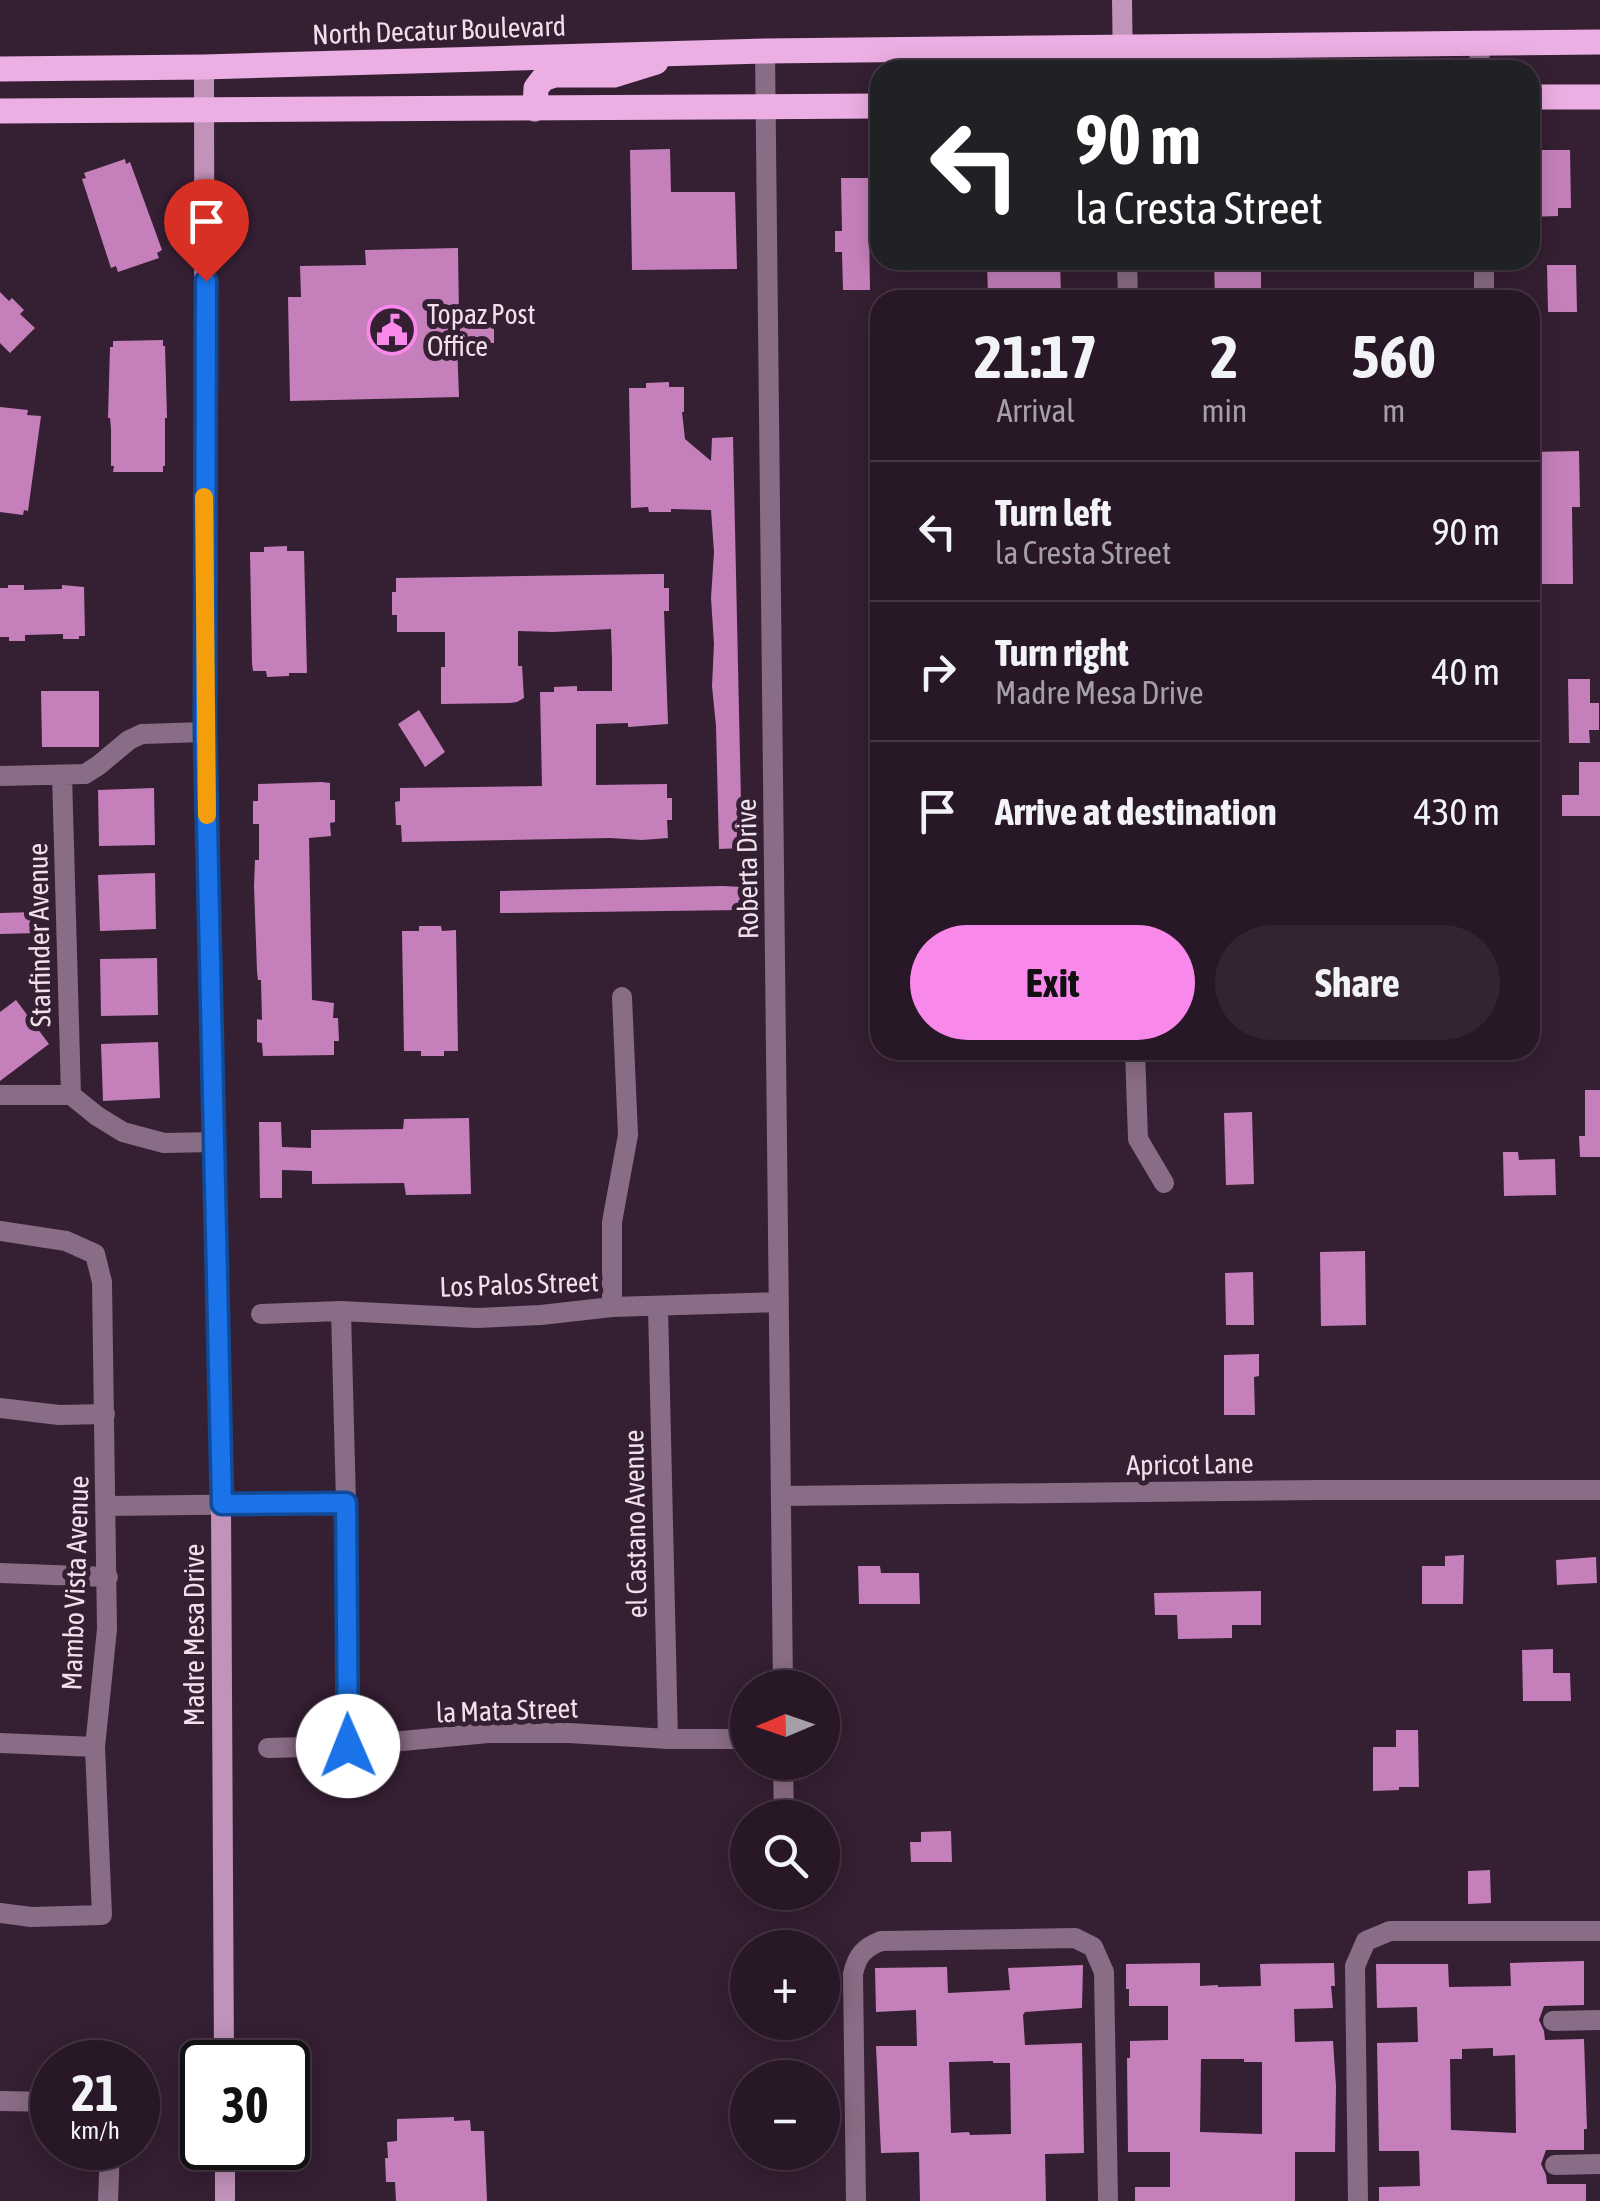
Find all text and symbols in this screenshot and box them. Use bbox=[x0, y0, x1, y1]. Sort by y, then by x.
street label: North Decatur Boulevard bbox=[312, 10, 566, 50]
text: 90 m bbox=[1075, 99, 1201, 179]
icon: left bbox=[910, 100, 1040, 230]
pin bbox=[164, 179, 249, 282]
text: la Cresta Street bbox=[1075, 182, 1323, 234]
icon: arrive bbox=[179, 194, 234, 249]
place label: Topaz Post Office bbox=[427, 298, 536, 362]
public building icon: Topaz Post Office bbox=[366, 304, 418, 356]
text: 21:17 bbox=[974, 322, 1097, 391]
text: 2 bbox=[1210, 322, 1239, 391]
text: 560 bbox=[1351, 322, 1436, 391]
text: Arrival bbox=[997, 392, 1075, 429]
text: min bbox=[1201, 392, 1247, 429]
text: m bbox=[1382, 392, 1405, 429]
text: Turn left bbox=[995, 491, 1111, 534]
icon: left bbox=[910, 504, 965, 559]
text: 90 m bbox=[1432, 510, 1500, 553]
text: la Cresta Street bbox=[995, 534, 1171, 571]
text: Turn right bbox=[995, 631, 1129, 674]
icon: right bbox=[910, 644, 965, 699]
text: 40 m bbox=[1432, 650, 1500, 693]
text: Madre Mesa Drive bbox=[995, 674, 1203, 711]
icon: arrive bbox=[910, 784, 965, 839]
text: Arrive at destination bbox=[995, 790, 1277, 833]
text: 430 m bbox=[1414, 790, 1500, 833]
street label: Roberta Drive bbox=[730, 799, 764, 939]
street label: Starfinder Avenue bbox=[21, 843, 57, 1027]
button: Exit bbox=[910, 925, 1195, 1040]
button: Share bbox=[1215, 925, 1500, 1040]
street label: Los Palos Street bbox=[439, 1265, 599, 1303]
street label: el Castano Avenue bbox=[617, 1429, 653, 1619]
street label: Apricot Lane bbox=[1126, 1447, 1254, 1481]
street label: Mambo Vista Avenue bbox=[55, 1475, 95, 1691]
street label: Madre Mesa Drive bbox=[178, 1544, 210, 1726]
north arrow bbox=[730, 1670, 840, 1780]
map controls bbox=[730, 1670, 840, 2170]
street label: la Mata Street bbox=[435, 1692, 579, 1728]
position arrow bbox=[296, 1694, 400, 1798]
button: search bbox=[730, 1800, 840, 1910]
button: + bbox=[730, 1930, 840, 2040]
speed limit sign: 30 bbox=[180, 2040, 310, 2170]
button: − bbox=[730, 2060, 840, 2170]
text: 21 bbox=[71, 2064, 118, 2122]
text: km/h bbox=[70, 2116, 120, 2144]

